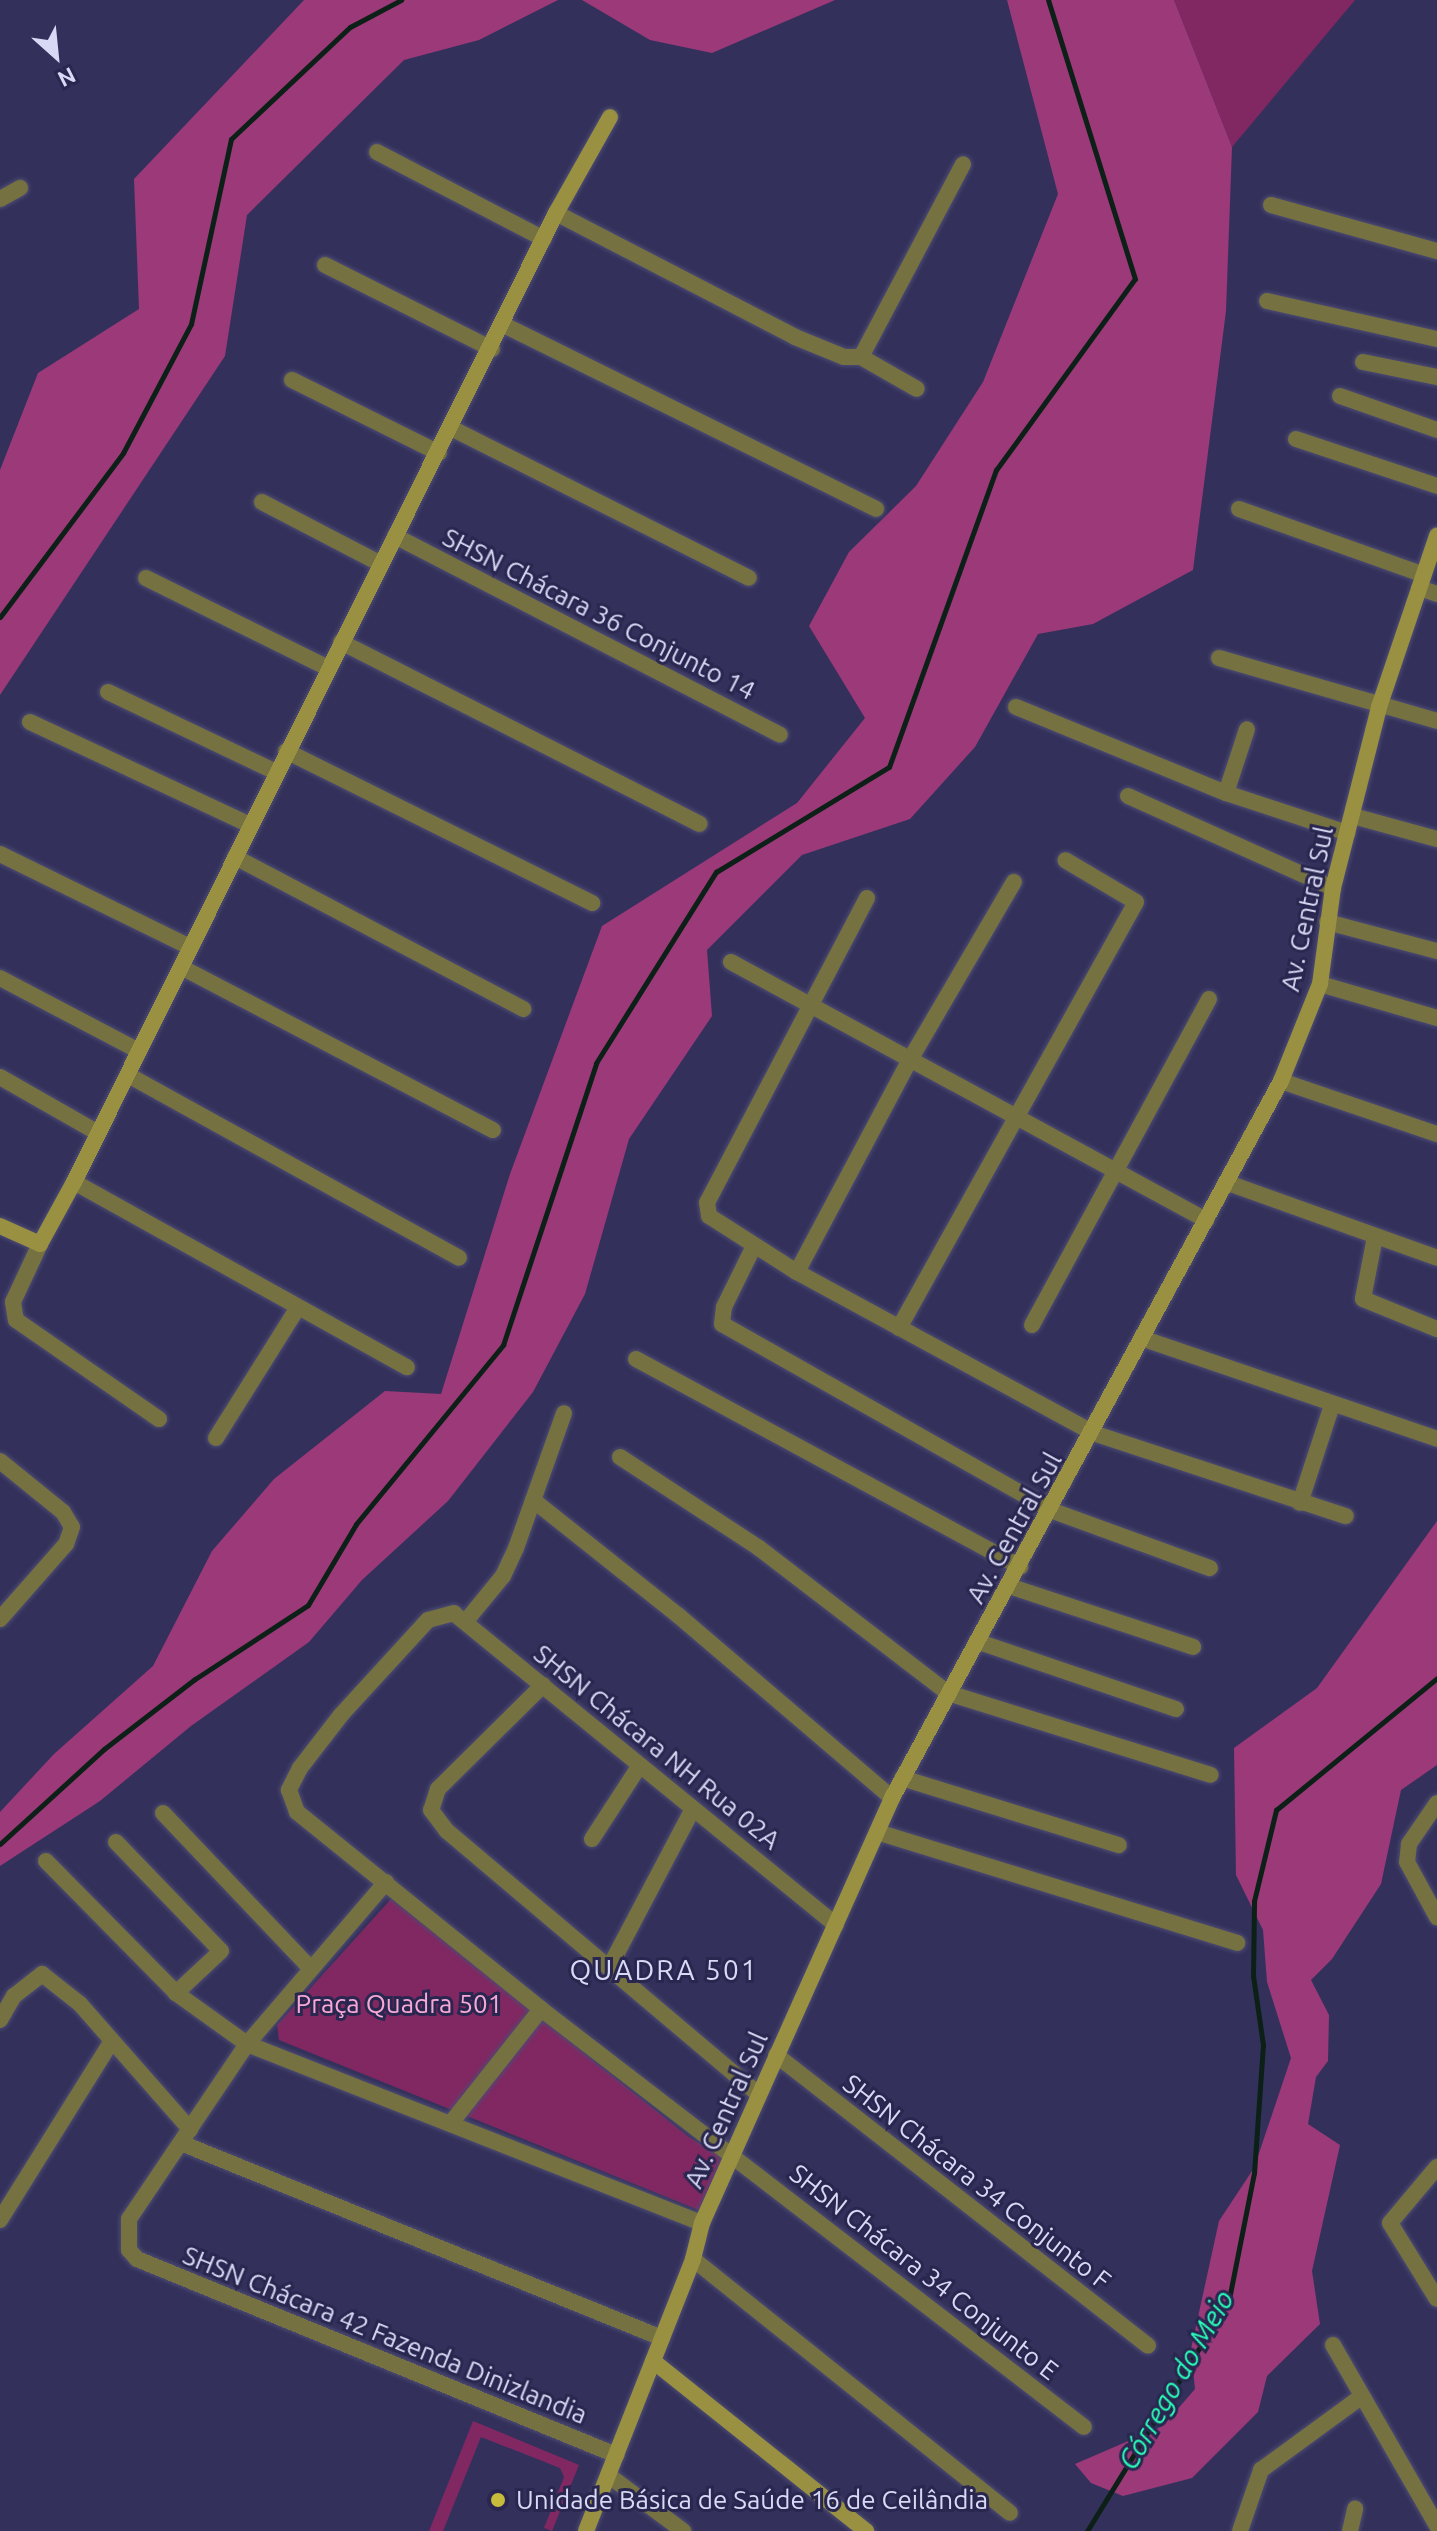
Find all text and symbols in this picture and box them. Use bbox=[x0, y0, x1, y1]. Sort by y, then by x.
north arrow bbox=[16, 16, 96, 96]
text: N bbox=[54, 63, 80, 93]
street label: SHSN Chácara 36 Conjunto 14 bbox=[438, 521, 760, 707]
street label: Av. Central Sul bbox=[1274, 824, 1340, 994]
street label: Av. Central Sul bbox=[960, 1447, 1068, 1609]
street label: SHSN Chácara NH Rua 02A bbox=[528, 1638, 786, 1856]
district label: QUADRA 501 bbox=[569, 1953, 759, 1987]
park label: Praça Quadra 501 bbox=[296, 1988, 502, 2020]
street label: Av. Central Sul bbox=[678, 2027, 774, 2193]
street label: SHSN Chácara 34 Conjunto F bbox=[837, 2068, 1117, 2296]
street label: SHSN Chácara 34 Conjunto E bbox=[784, 2158, 1064, 2386]
street label: SHSN Chácara 42 Fazenda Dinizlandia bbox=[178, 2239, 592, 2431]
water label: Córrego do Meio bbox=[1111, 2284, 1241, 2476]
place label: Unidade Básica de Saúde 16 de Ceilândia bbox=[516, 2484, 988, 2516]
marker: Unidade Básica de Saúde 16 de Ceilândia bbox=[487, 2489, 509, 2511]

